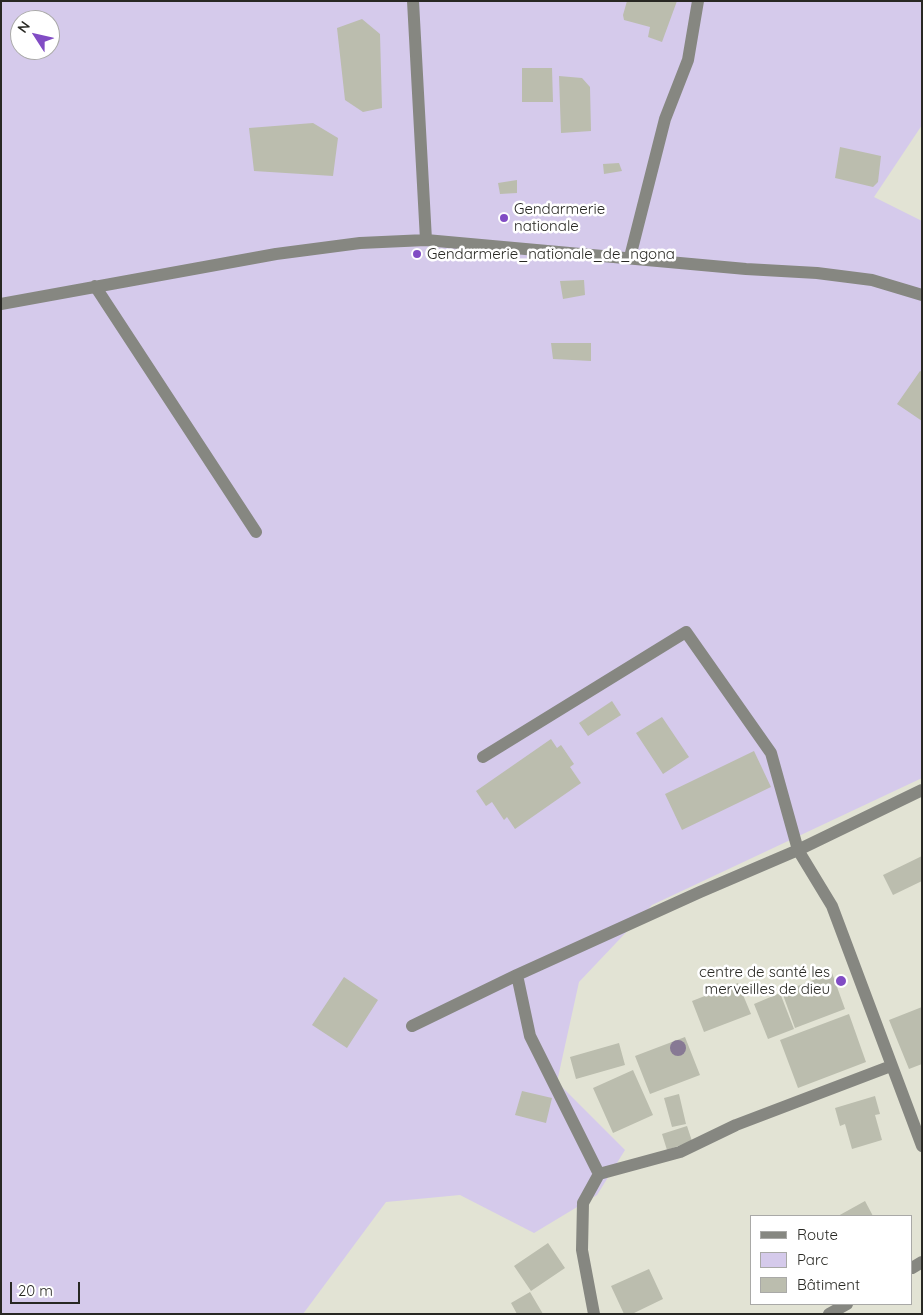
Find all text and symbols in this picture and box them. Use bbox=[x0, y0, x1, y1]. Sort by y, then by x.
north arrow bbox=[10, 10, 60, 60]
text: N bbox=[13, 18, 34, 36]
place label: Gendarmerie nationale bbox=[514, 200, 605, 235]
marker: Gendarmerie nationale bbox=[498, 212, 510, 224]
place label: Gendarmerie_nationale_de_ngona bbox=[427, 245, 675, 263]
marker: Gendarmerie_nationale_de_ngona bbox=[411, 248, 423, 260]
place label: centre de santé les merveilles de dieu bbox=[699, 963, 830, 998]
marker: centre de santé les merveilles de dieu bbox=[834, 974, 848, 988]
legend bbox=[750, 1215, 913, 1305]
text: Route bbox=[797, 1225, 838, 1244]
text: Parc bbox=[797, 1250, 828, 1269]
scale bar bbox=[12, 1272, 82, 1304]
text: Bâtiment bbox=[797, 1275, 860, 1294]
text: 20 m bbox=[18, 1281, 53, 1300]

